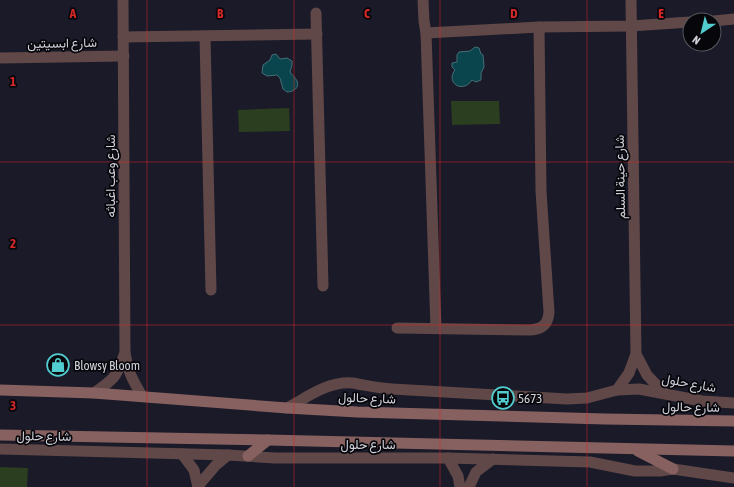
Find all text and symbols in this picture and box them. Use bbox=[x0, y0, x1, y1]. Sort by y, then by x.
text: A bbox=[69, 6, 77, 21]
text: B bbox=[217, 6, 224, 21]
text: C bbox=[364, 6, 370, 21]
text: D bbox=[510, 6, 518, 21]
text: E bbox=[658, 6, 664, 21]
north arrow bbox=[682, 12, 722, 52]
text: N bbox=[690, 33, 702, 47]
street label: شارع ابسيتين bbox=[27, 35, 97, 53]
text: 1 bbox=[10, 74, 16, 89]
street label: شارع وعب اغباثه bbox=[103, 134, 120, 218]
street label: شارع حينة السلم bbox=[612, 135, 630, 219]
text: 2 bbox=[10, 236, 16, 251]
shop icon: Blowsy Bloom bbox=[45, 352, 71, 378]
place label: Blowsy Bloom bbox=[74, 358, 140, 373]
street label: شارع حلول bbox=[660, 371, 717, 397]
bus stop icon: 5673 bbox=[490, 385, 516, 411]
street label: شارع حالول bbox=[338, 389, 396, 409]
place label: 5673 bbox=[518, 391, 542, 406]
text: 3 bbox=[10, 398, 16, 413]
street label: شارع حالول bbox=[662, 399, 720, 417]
street label: شارع حلول bbox=[16, 428, 72, 446]
street label: شارع حلول bbox=[341, 437, 395, 454]

